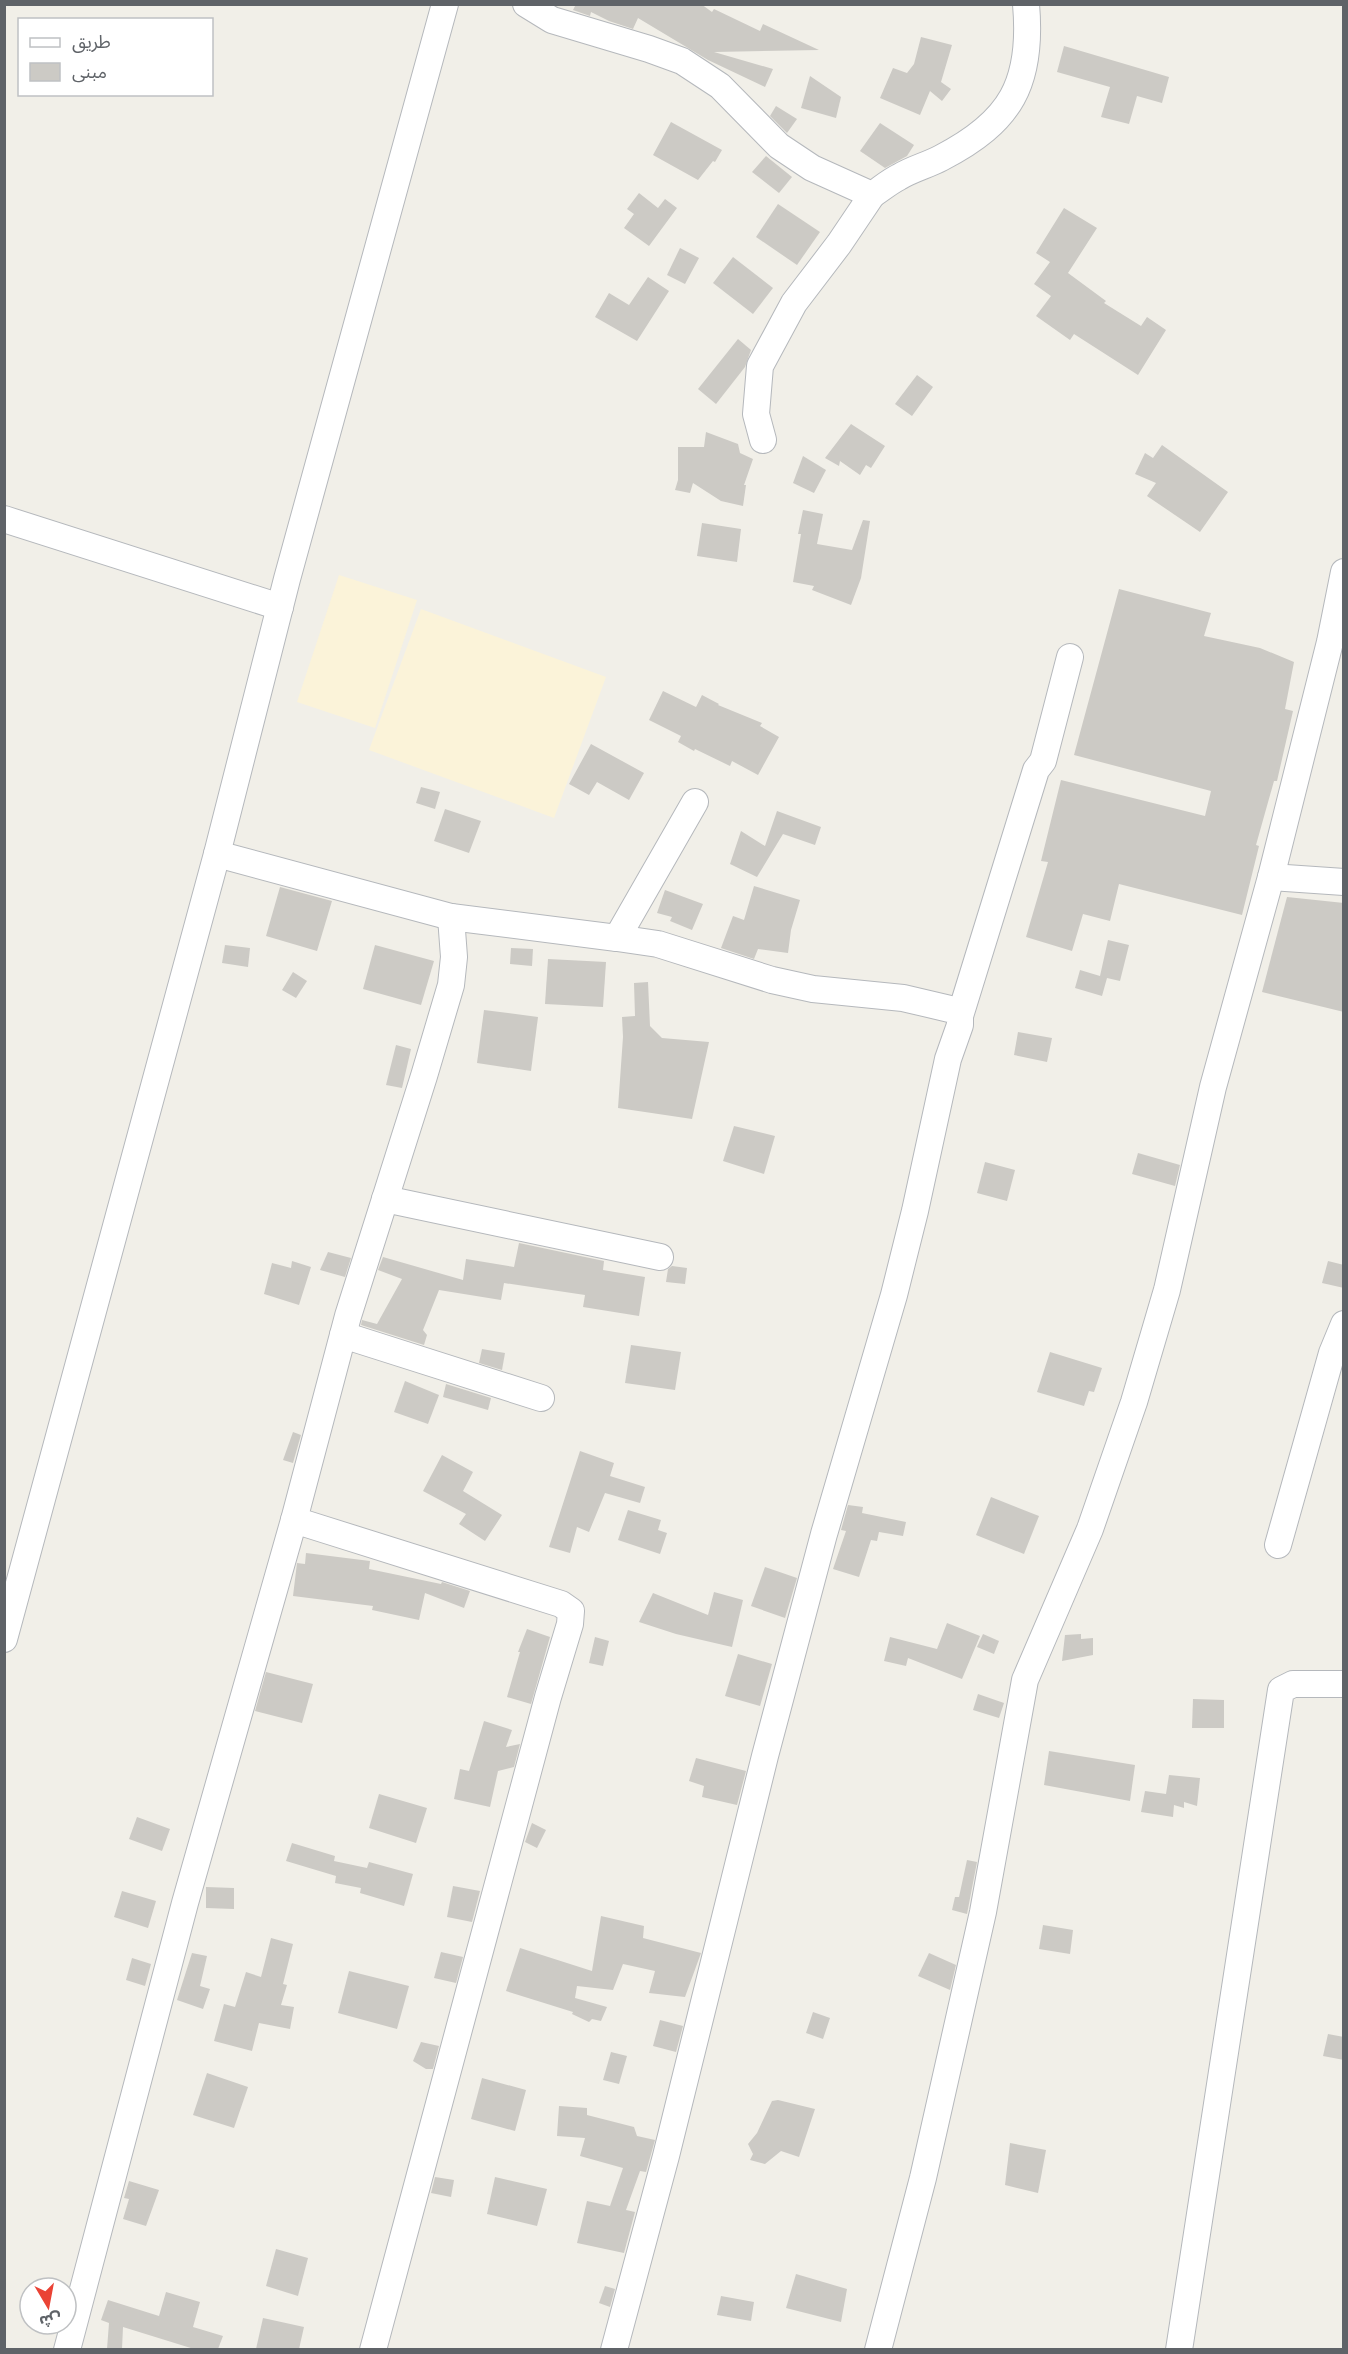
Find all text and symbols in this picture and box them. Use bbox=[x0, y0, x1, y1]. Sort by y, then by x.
legend bbox=[18, 18, 213, 96]
text: طريق bbox=[72, 31, 111, 53]
text: مبنى bbox=[72, 61, 107, 83]
north arrow bbox=[18, 2276, 78, 2336]
text: ش bbox=[38, 2309, 63, 2332]

